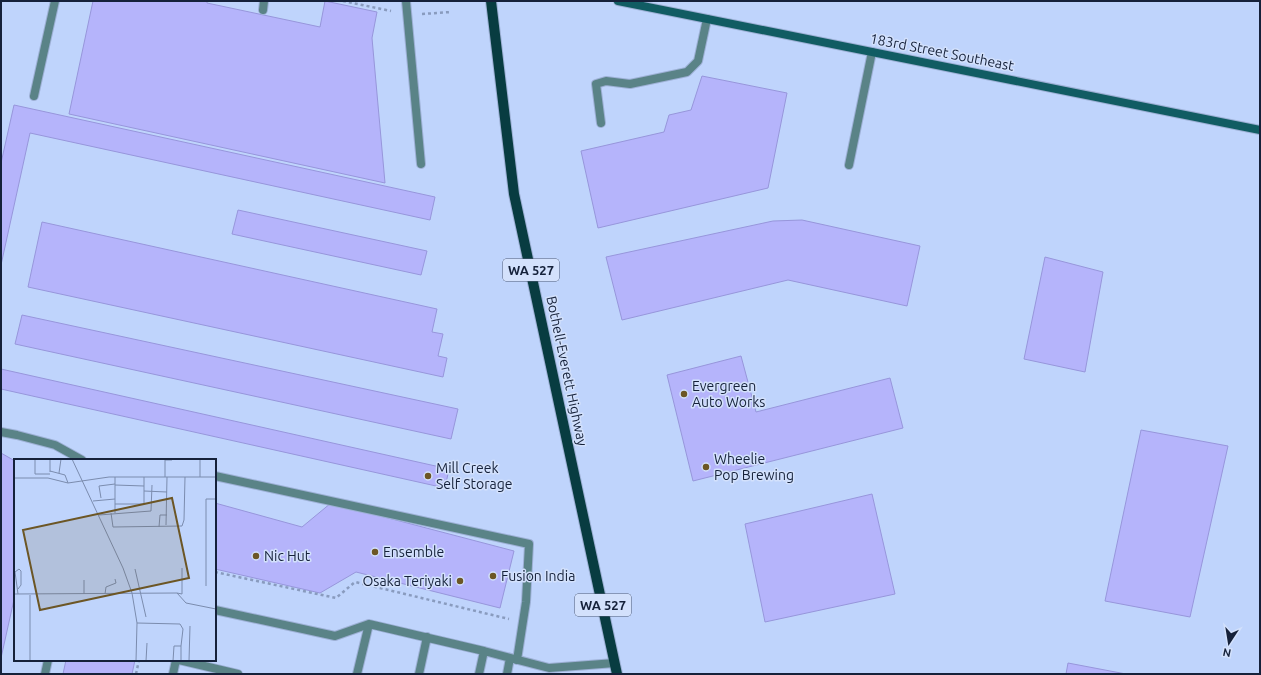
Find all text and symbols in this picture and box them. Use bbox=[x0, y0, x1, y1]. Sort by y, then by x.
street label: 183rd Street Southeast bbox=[869, 30, 1016, 74]
road number: WA 527 bbox=[503, 259, 559, 281]
street label: Bothell-Everett Highway bbox=[543, 294, 591, 448]
place label: Evergreen Auto Works bbox=[692, 378, 765, 410]
marker: Evergreen Auto Works bbox=[679, 389, 689, 399]
place label: Wheelie Pop Brewing bbox=[714, 451, 794, 483]
inset map bbox=[14, 459, 216, 661]
place label: Mill Creek Self Storage bbox=[436, 460, 513, 492]
marker: Wheelie Pop Brewing bbox=[701, 462, 711, 472]
marker: Mill Creek Self Storage bbox=[423, 471, 433, 481]
place label: Ensemble bbox=[383, 544, 444, 560]
marker: Ensemble bbox=[370, 547, 380, 557]
place label: Nic Hut bbox=[264, 548, 311, 564]
marker: Nic Hut bbox=[251, 551, 261, 561]
place label: Fusion India bbox=[501, 568, 575, 584]
marker: Fusion India bbox=[488, 571, 498, 581]
place label: Osaka Teriyaki bbox=[362, 573, 452, 589]
marker: Osaka Teriyaki bbox=[455, 576, 465, 586]
road number: WA 527 bbox=[575, 594, 631, 616]
north arrow bbox=[1209, 623, 1249, 663]
text: N bbox=[1222, 646, 1232, 660]

